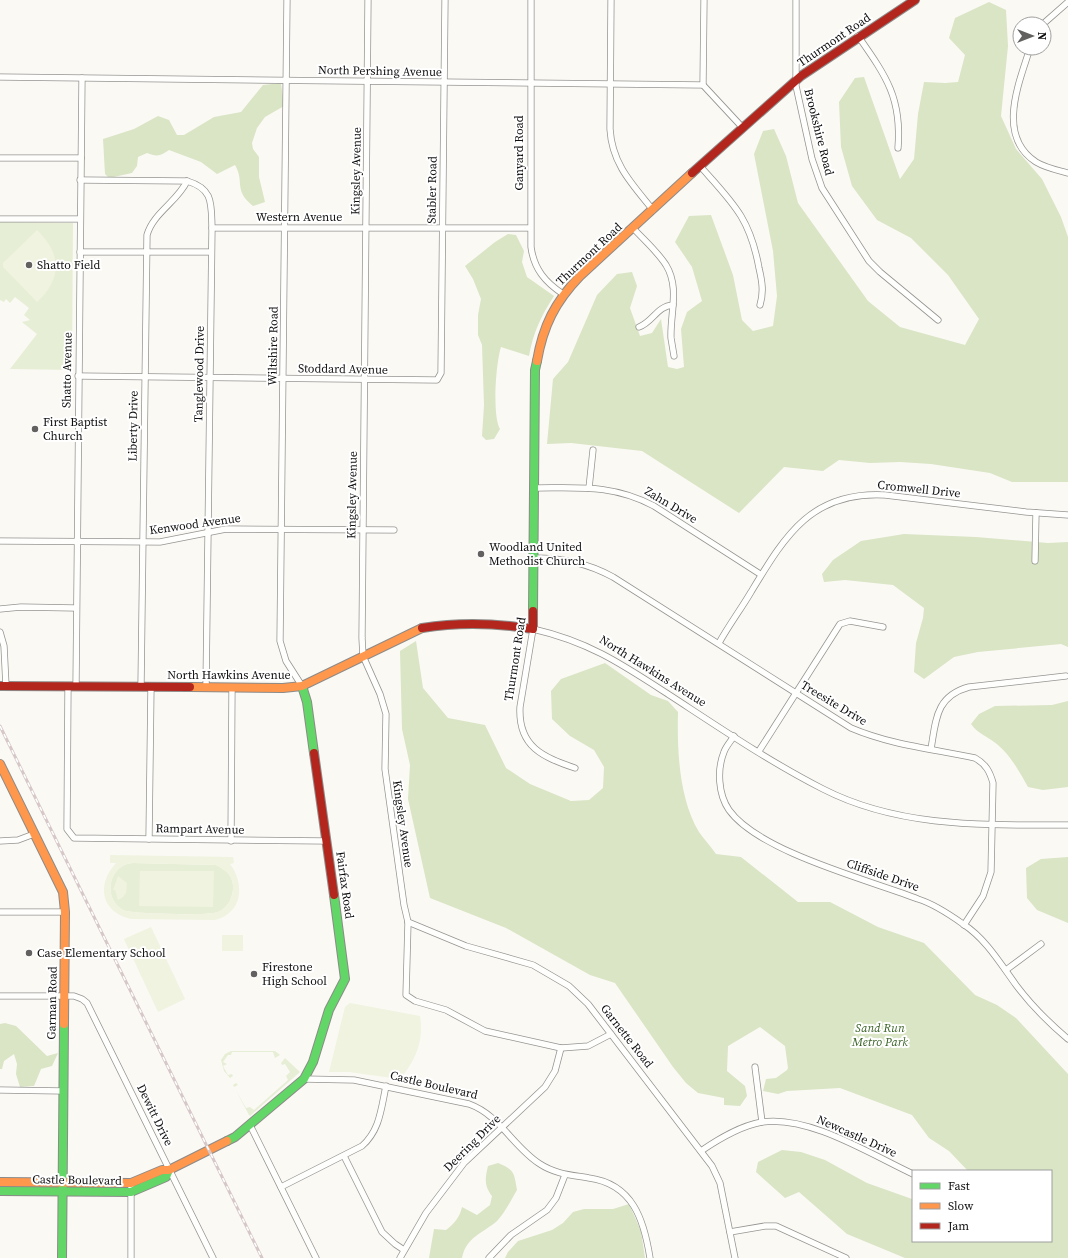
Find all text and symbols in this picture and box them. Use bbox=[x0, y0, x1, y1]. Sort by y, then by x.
street label: Thurmont Road bbox=[794, 10, 874, 70]
north arrow bbox=[1012, 16, 1052, 56]
text: N bbox=[1034, 32, 1049, 40]
street label: North Pershing Avenue bbox=[318, 62, 442, 80]
street label: Brookshire Road bbox=[800, 87, 838, 177]
street label: Ganyard Road bbox=[511, 115, 527, 190]
street label: Kingsley Avenue bbox=[347, 127, 365, 215]
street label: Stabler Road bbox=[423, 156, 441, 224]
street label: Western Avenue bbox=[256, 209, 342, 225]
street label: Thurmont Road bbox=[552, 219, 626, 289]
place label: Shatto Field bbox=[37, 257, 101, 273]
marker: Shatto Field bbox=[24, 260, 34, 270]
street label: Wiltshire Road bbox=[264, 306, 282, 386]
street label: Tanglewood Drive bbox=[190, 326, 208, 422]
street label: Shatto Avenue bbox=[58, 332, 76, 408]
street label: Stoddard Avenue bbox=[298, 360, 388, 378]
street label: Liberty Drive bbox=[124, 390, 142, 462]
place label: First Baptist Church bbox=[43, 414, 107, 444]
marker: First Baptist Church bbox=[30, 424, 40, 434]
street label: Kingsley Avenue bbox=[343, 451, 361, 539]
street label: Cromwell Drive bbox=[877, 477, 961, 501]
street label: Zahn Drive bbox=[642, 483, 700, 527]
street label: Kenwood Avenue bbox=[148, 510, 242, 538]
place label: Woodland United Methodist Church bbox=[489, 539, 585, 569]
marker: Woodland United Methodist Church bbox=[476, 549, 486, 559]
street label: Thurmont Road bbox=[500, 616, 530, 702]
street label: North Hawkins Avenue bbox=[596, 632, 710, 710]
street label: North Hawkins Avenue bbox=[167, 667, 291, 683]
street label: Treesite Drive bbox=[798, 677, 870, 729]
street label: Kingsley Avenue bbox=[389, 779, 417, 869]
street label: Rampart Avenue bbox=[155, 820, 245, 838]
street label: Fairfax Road bbox=[332, 850, 358, 920]
street label: Cliffside Drive bbox=[844, 855, 922, 895]
place label: Case Elementary School bbox=[37, 945, 166, 961]
marker: Case Elementary School bbox=[24, 948, 34, 958]
place label: Firestone High School bbox=[262, 959, 327, 989]
street label: Garman Road bbox=[43, 966, 61, 1040]
marker: Firestone High School bbox=[249, 969, 259, 979]
street label: Garnette Road bbox=[597, 1001, 657, 1071]
park label: Sand Run Metro Park bbox=[851, 1020, 908, 1050]
street label: Castle Boulevard bbox=[389, 1067, 480, 1103]
street label: Dewitt Drive bbox=[133, 1081, 177, 1149]
street label: Deering Drive bbox=[440, 1111, 504, 1175]
street label: Newcastle Drive bbox=[814, 1111, 900, 1161]
legend bbox=[912, 1170, 1052, 1242]
street label: Castle Boulevard bbox=[32, 1171, 122, 1189]
text: Fast bbox=[948, 1178, 970, 1194]
text: Slow bbox=[948, 1198, 974, 1214]
text: Jam bbox=[947, 1218, 969, 1234]

